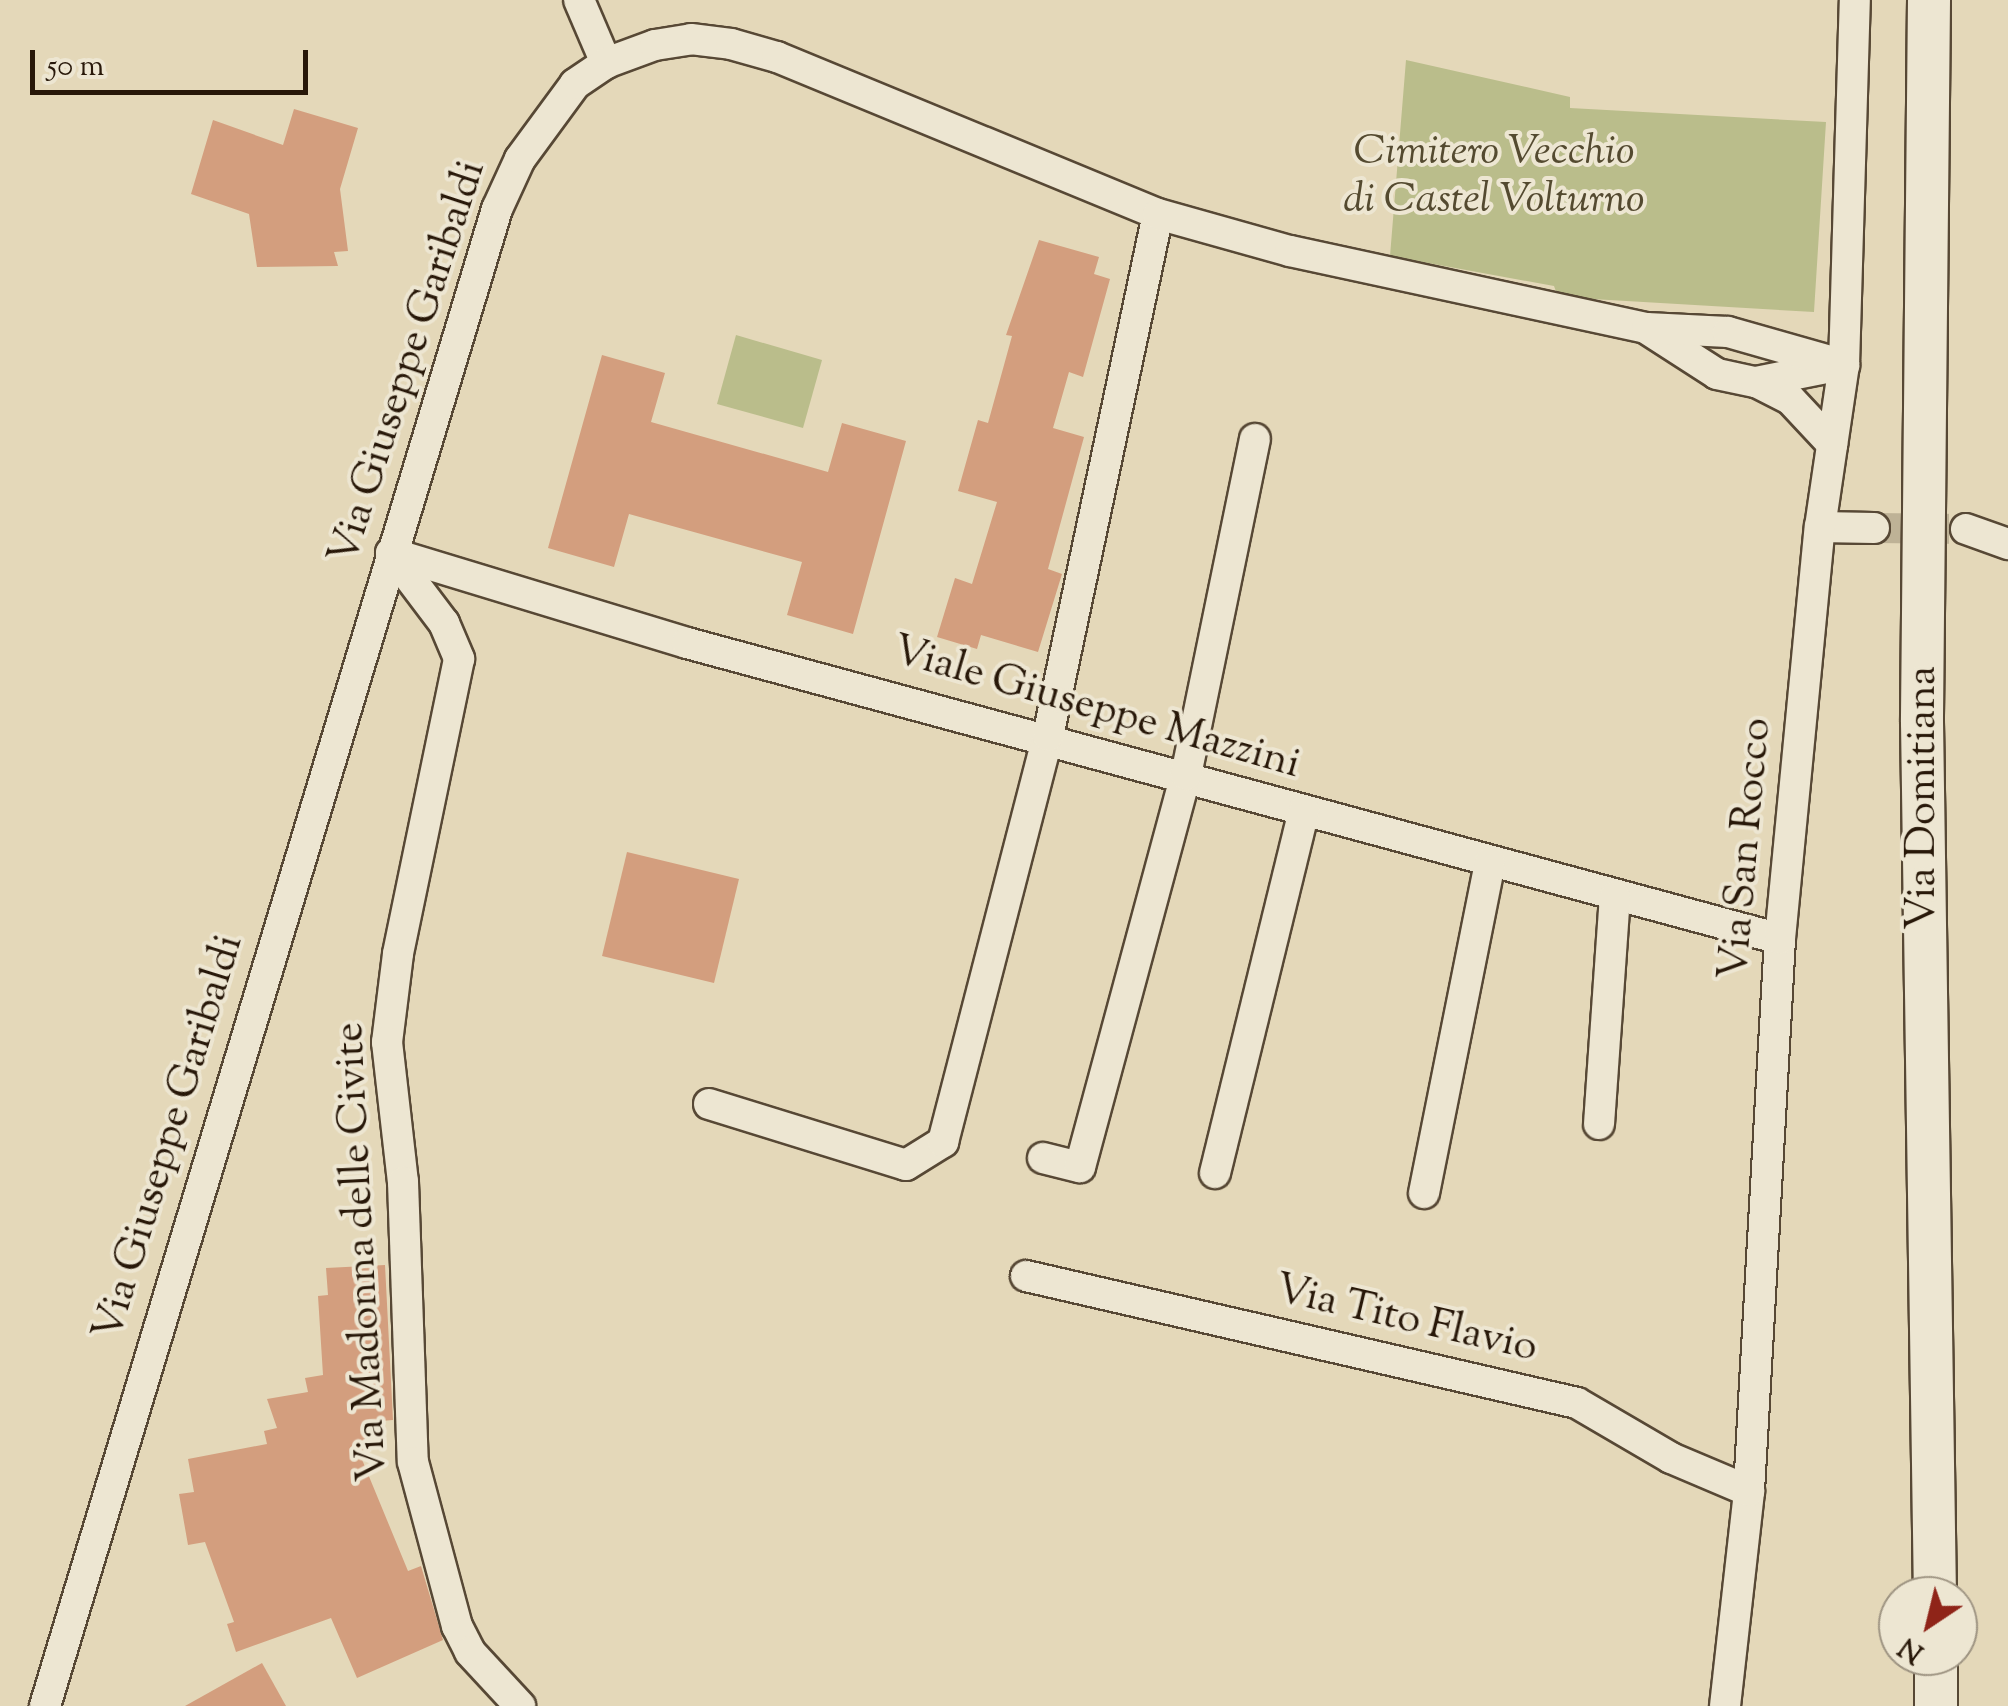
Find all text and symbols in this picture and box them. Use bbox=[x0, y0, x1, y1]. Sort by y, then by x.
scale bar bbox=[35, 30, 312, 92]
text: 50 m bbox=[47, 46, 104, 89]
park label: Cimitero Vecchio di Castel Volturno bbox=[1343, 128, 1645, 226]
street label: Via Giuseppe Garibaldi bbox=[320, 155, 498, 571]
street label: Viale Giuseppe Mazzini bbox=[886, 627, 1306, 791]
street label: Via Domitiana bbox=[1899, 666, 1949, 930]
street label: Via San Rocco bbox=[1710, 716, 1784, 982]
street label: Via Giuseppe Garibaldi bbox=[84, 929, 256, 1347]
street label: Via Madonna delle Civite bbox=[326, 1021, 400, 1483]
street label: Via Tito Flavio bbox=[1270, 1265, 1542, 1375]
north arrow bbox=[1878, 1576, 1978, 1676]
text: N bbox=[1891, 1626, 1933, 1672]

